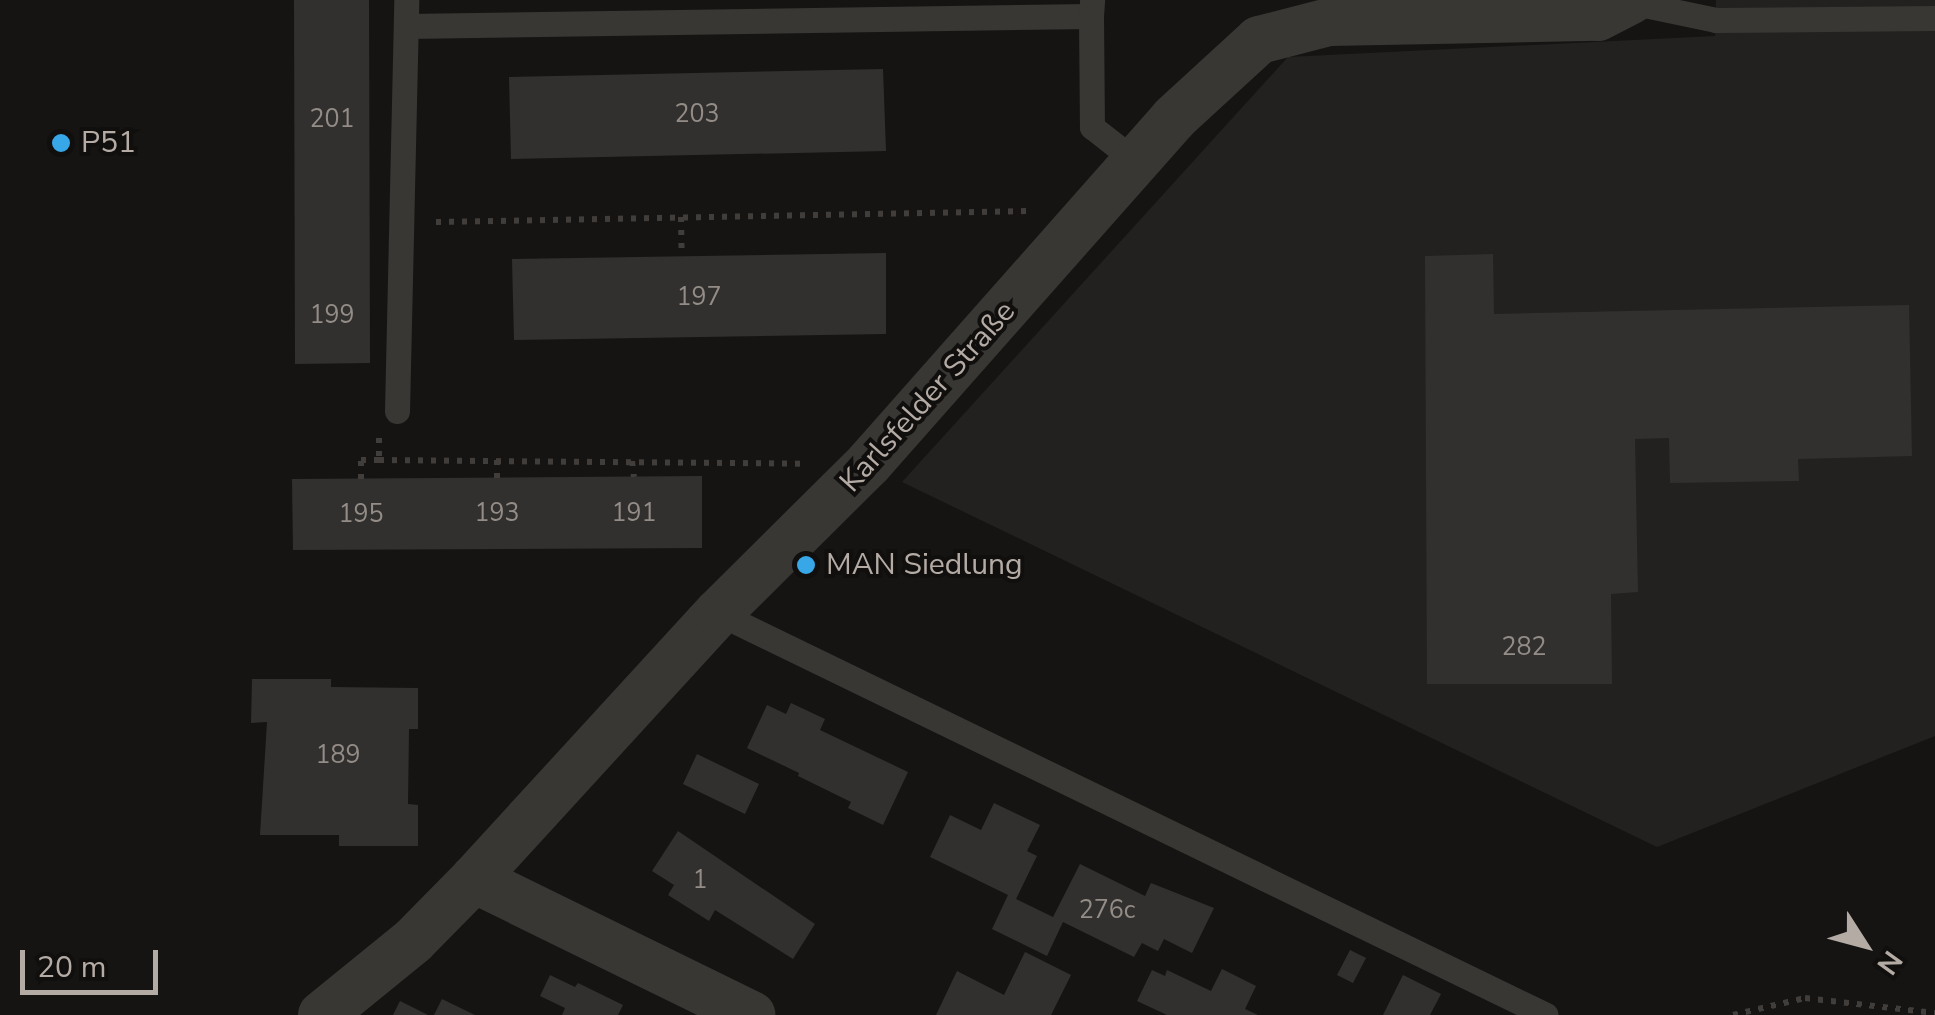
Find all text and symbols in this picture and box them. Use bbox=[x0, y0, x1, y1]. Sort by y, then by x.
house number: 203 bbox=[675, 99, 719, 129]
house number: 201 bbox=[310, 104, 354, 134]
place label: P51 bbox=[81, 125, 136, 161]
marker: P51 bbox=[50, 132, 72, 154]
house number: 197 bbox=[677, 282, 721, 312]
street label: Karlsfelder Straße bbox=[833, 294, 1023, 500]
house number: 199 bbox=[310, 300, 354, 330]
house number: 193 bbox=[475, 498, 519, 528]
house number: 191 bbox=[612, 498, 656, 528]
house number: 195 bbox=[339, 499, 383, 529]
place label: MAN Siedlung bbox=[826, 547, 1023, 583]
marker: MAN Siedlung bbox=[795, 554, 817, 576]
house number: 282 bbox=[1502, 632, 1546, 662]
house number: 189 bbox=[316, 740, 360, 770]
house number: 1 bbox=[693, 865, 707, 895]
house number: 276c bbox=[1079, 895, 1135, 925]
north arrow bbox=[1815, 895, 1915, 995]
scale bar bbox=[25, 930, 162, 992]
text: N bbox=[1868, 943, 1911, 982]
text: 20 m bbox=[37, 947, 106, 988]

